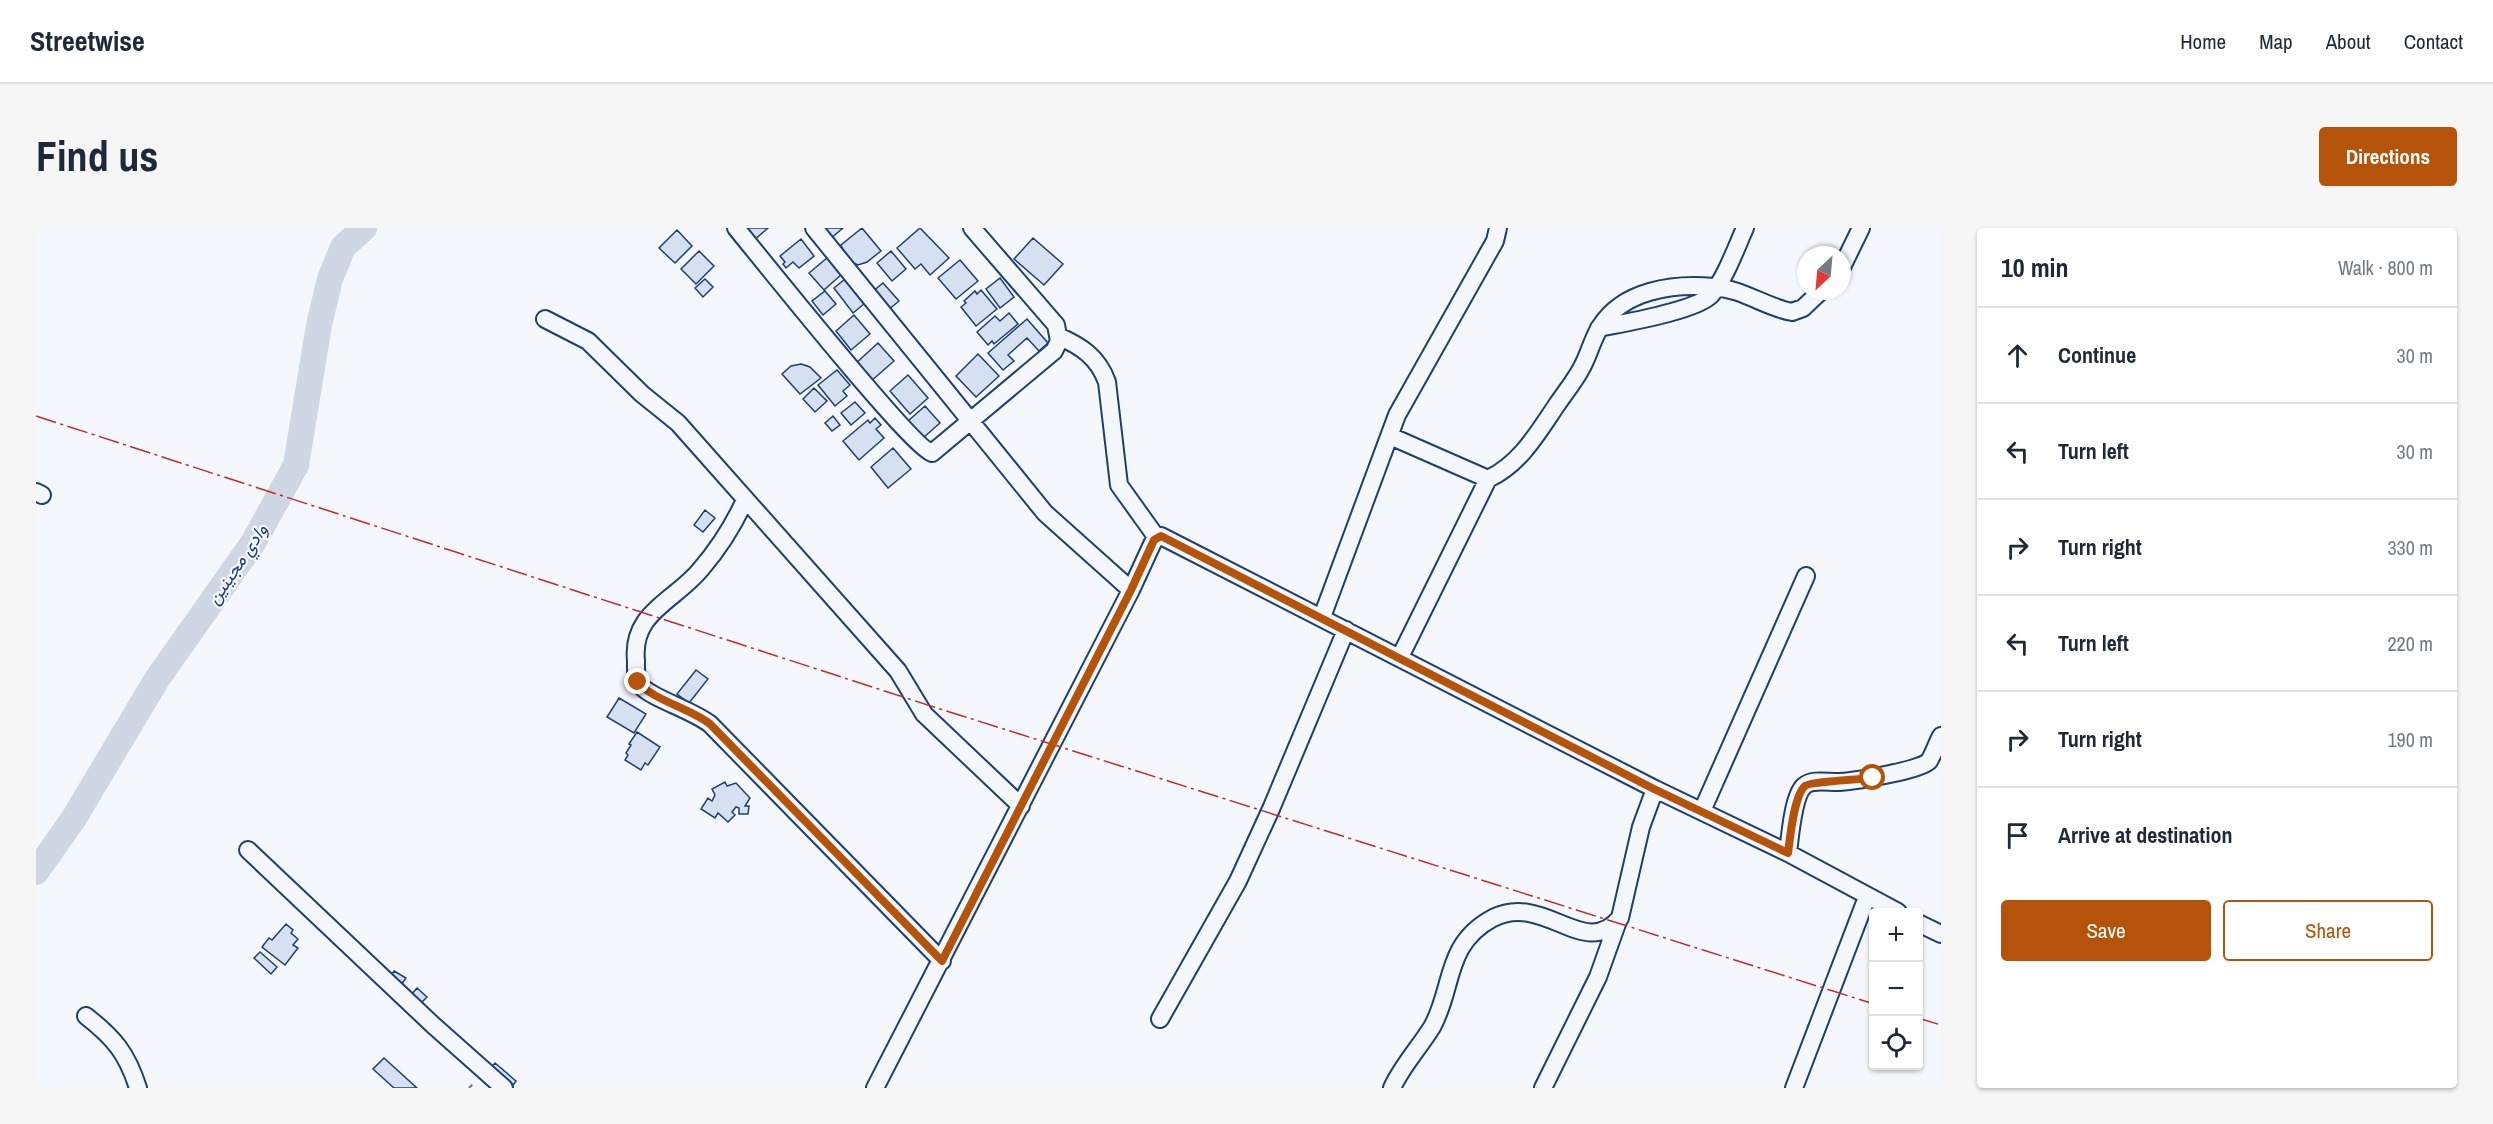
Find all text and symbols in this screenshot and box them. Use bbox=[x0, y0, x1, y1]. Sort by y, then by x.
text: Streetwise bbox=[30, 22, 145, 60]
text: Home bbox=[2180, 27, 2226, 56]
text: Map bbox=[2259, 27, 2293, 56]
text: About bbox=[2326, 27, 2371, 56]
text: Contact bbox=[2404, 27, 2463, 56]
button: Directions bbox=[2319, 127, 2457, 186]
text: Find us bbox=[36, 128, 158, 184]
north arrow bbox=[1797, 246, 1851, 300]
text: 10 min bbox=[2001, 250, 2069, 285]
text: Walk · 800 m bbox=[2338, 254, 2433, 281]
icon: ahead bbox=[2001, 339, 2034, 372]
text: Continue bbox=[2058, 340, 2136, 370]
text: 30 m bbox=[2397, 342, 2433, 369]
icon: left bbox=[2001, 435, 2034, 468]
text: Turn left bbox=[2058, 436, 2129, 466]
text: 30 m bbox=[2397, 438, 2433, 465]
water label: وادي مجينين bbox=[201, 519, 276, 611]
icon: right bbox=[2001, 531, 2034, 564]
text: Turn right bbox=[2058, 532, 2142, 562]
text: 330 m bbox=[2387, 534, 2433, 561]
icon: left bbox=[2001, 627, 2034, 660]
text: Turn left bbox=[2058, 628, 2129, 658]
text: 220 m bbox=[2387, 630, 2433, 657]
route end bbox=[624, 668, 650, 694]
icon: right bbox=[2001, 723, 2034, 756]
text: Turn right bbox=[2058, 724, 2142, 754]
text: 190 m bbox=[2387, 726, 2433, 753]
route start bbox=[1859, 764, 1885, 790]
icon: arrive bbox=[2001, 819, 2034, 852]
text: Arrive at destination bbox=[2058, 820, 2232, 850]
button: Save bbox=[2001, 900, 2211, 961]
button: Share bbox=[2223, 900, 2433, 961]
map controls bbox=[1869, 908, 1923, 1070]
button: + bbox=[1869, 908, 1923, 962]
button: − bbox=[1869, 962, 1923, 1016]
button: locate bbox=[1869, 1016, 1923, 1070]

